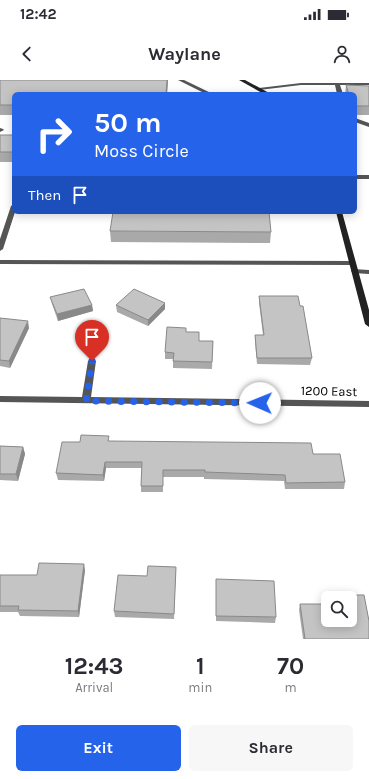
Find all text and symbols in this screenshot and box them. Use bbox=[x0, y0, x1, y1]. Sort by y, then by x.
text: 12:42 bbox=[20, 5, 56, 23]
icon: back bbox=[16, 43, 38, 65]
text: Waylane bbox=[148, 43, 221, 65]
icon: person bbox=[331, 43, 353, 65]
text: 50 m bbox=[94, 106, 162, 139]
icon: right bbox=[28, 108, 80, 160]
text: Moss Circle bbox=[94, 140, 189, 162]
icon: arrive bbox=[69, 184, 91, 206]
text: Then bbox=[28, 186, 61, 204]
pin bbox=[75, 320, 109, 361]
icon: arrive bbox=[81, 326, 103, 348]
position arrow bbox=[239, 382, 281, 424]
street label: 1200 East bbox=[301, 383, 358, 399]
map controls bbox=[321, 591, 357, 627]
button: search bbox=[321, 591, 357, 627]
text: 12:43 bbox=[65, 652, 124, 680]
text: 1 bbox=[196, 652, 205, 680]
text: 70 bbox=[277, 652, 304, 680]
text: Arrival bbox=[75, 680, 113, 695]
text: min bbox=[188, 680, 212, 695]
text: m bbox=[285, 680, 297, 695]
button: Exit bbox=[16, 725, 181, 771]
button: Share bbox=[189, 725, 353, 771]

